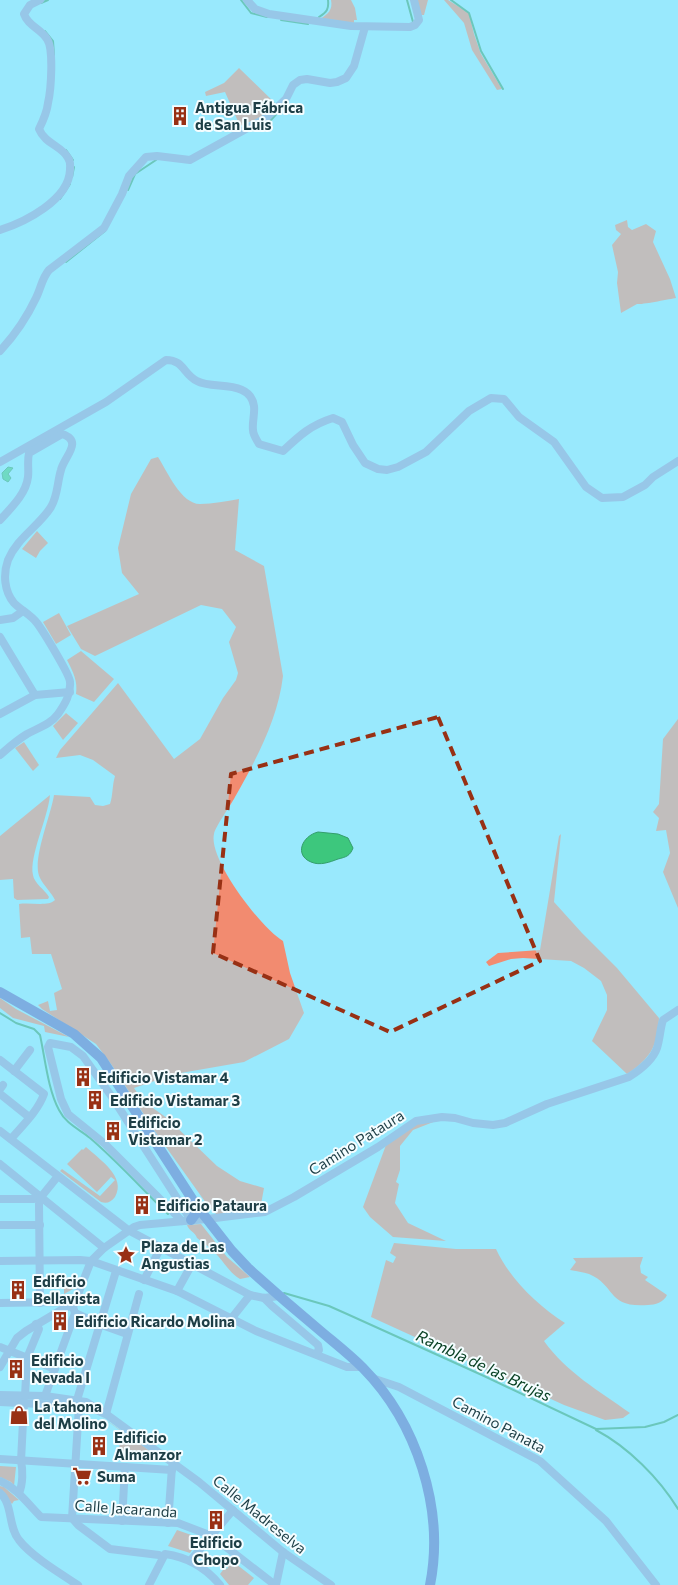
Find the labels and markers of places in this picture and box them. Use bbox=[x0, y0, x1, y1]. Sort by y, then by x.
place label: Antigua Fábrica de San Luis bbox=[195, 98, 303, 133]
building icon: Antigua Fábrica de San Luis bbox=[169, 105, 191, 127]
building icon: Edificio Vistamar 4 bbox=[72, 1066, 94, 1088]
place label: Edificio Vistamar 4 bbox=[98, 1068, 229, 1086]
building icon: Edificio Vistamar 3 bbox=[84, 1089, 106, 1111]
place label: Edificio Vistamar 3 bbox=[110, 1091, 241, 1109]
place label: Edificio Vistamar 2 bbox=[128, 1113, 203, 1148]
building icon: Edificio Vistamar 2 bbox=[102, 1120, 124, 1142]
building icon: Edificio Pataura bbox=[131, 1194, 153, 1216]
place label: Edificio Pataura bbox=[157, 1196, 267, 1214]
place label: Plaza de Las Angustias bbox=[141, 1237, 224, 1272]
place icon: Plaza de Las Angustias bbox=[115, 1244, 137, 1266]
place label: Edificio Bellavista bbox=[33, 1272, 100, 1307]
building icon: Edificio Bellavista bbox=[7, 1279, 29, 1301]
building icon: Edificio Ricardo Molina bbox=[49, 1310, 71, 1332]
place label: Edificio Ricardo Molina bbox=[75, 1312, 235, 1330]
place label: Edificio Nevada I bbox=[31, 1351, 90, 1386]
building icon: Edificio Nevada I bbox=[5, 1358, 27, 1380]
place label: La tahona del Molino bbox=[34, 1397, 107, 1432]
shop icon: La tahona del Molino bbox=[8, 1404, 30, 1426]
place label: Edificio Almanzor bbox=[114, 1428, 181, 1463]
building icon: Edificio Almanzor bbox=[88, 1435, 110, 1457]
supermarket icon: Suma bbox=[71, 1465, 93, 1487]
place label: Suma bbox=[97, 1467, 136, 1485]
building icon: Edificio Chopo bbox=[205, 1509, 227, 1531]
place label: Edificio Chopo bbox=[190, 1533, 242, 1568]

